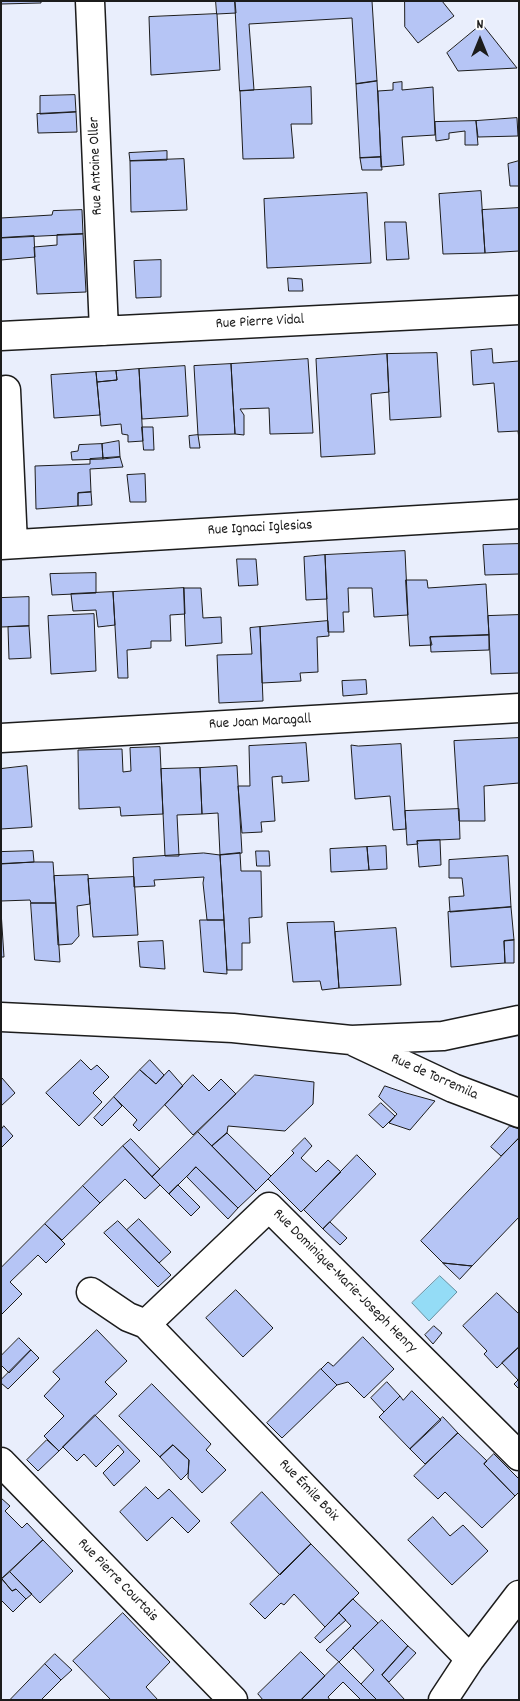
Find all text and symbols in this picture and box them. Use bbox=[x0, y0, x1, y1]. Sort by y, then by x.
north arrow bbox=[455, 15, 505, 65]
text: N bbox=[477, 15, 483, 35]
street label: Rue Antoine Oller bbox=[86, 116, 108, 216]
street label: Rue Pierre Vidal bbox=[215, 312, 305, 334]
street label: Rue Ignaci Iglesias bbox=[207, 517, 313, 541]
street label: Rue Joan Maragall bbox=[208, 711, 312, 735]
street label: Rue de Torremila bbox=[388, 1051, 480, 1105]
street label: Rue Dominique-Marie-Joseph Henry bbox=[268, 1206, 420, 1358]
street label: Rue Émile Boix bbox=[274, 1456, 342, 1526]
street label: Rue Pierre Courtais bbox=[73, 1536, 161, 1626]

